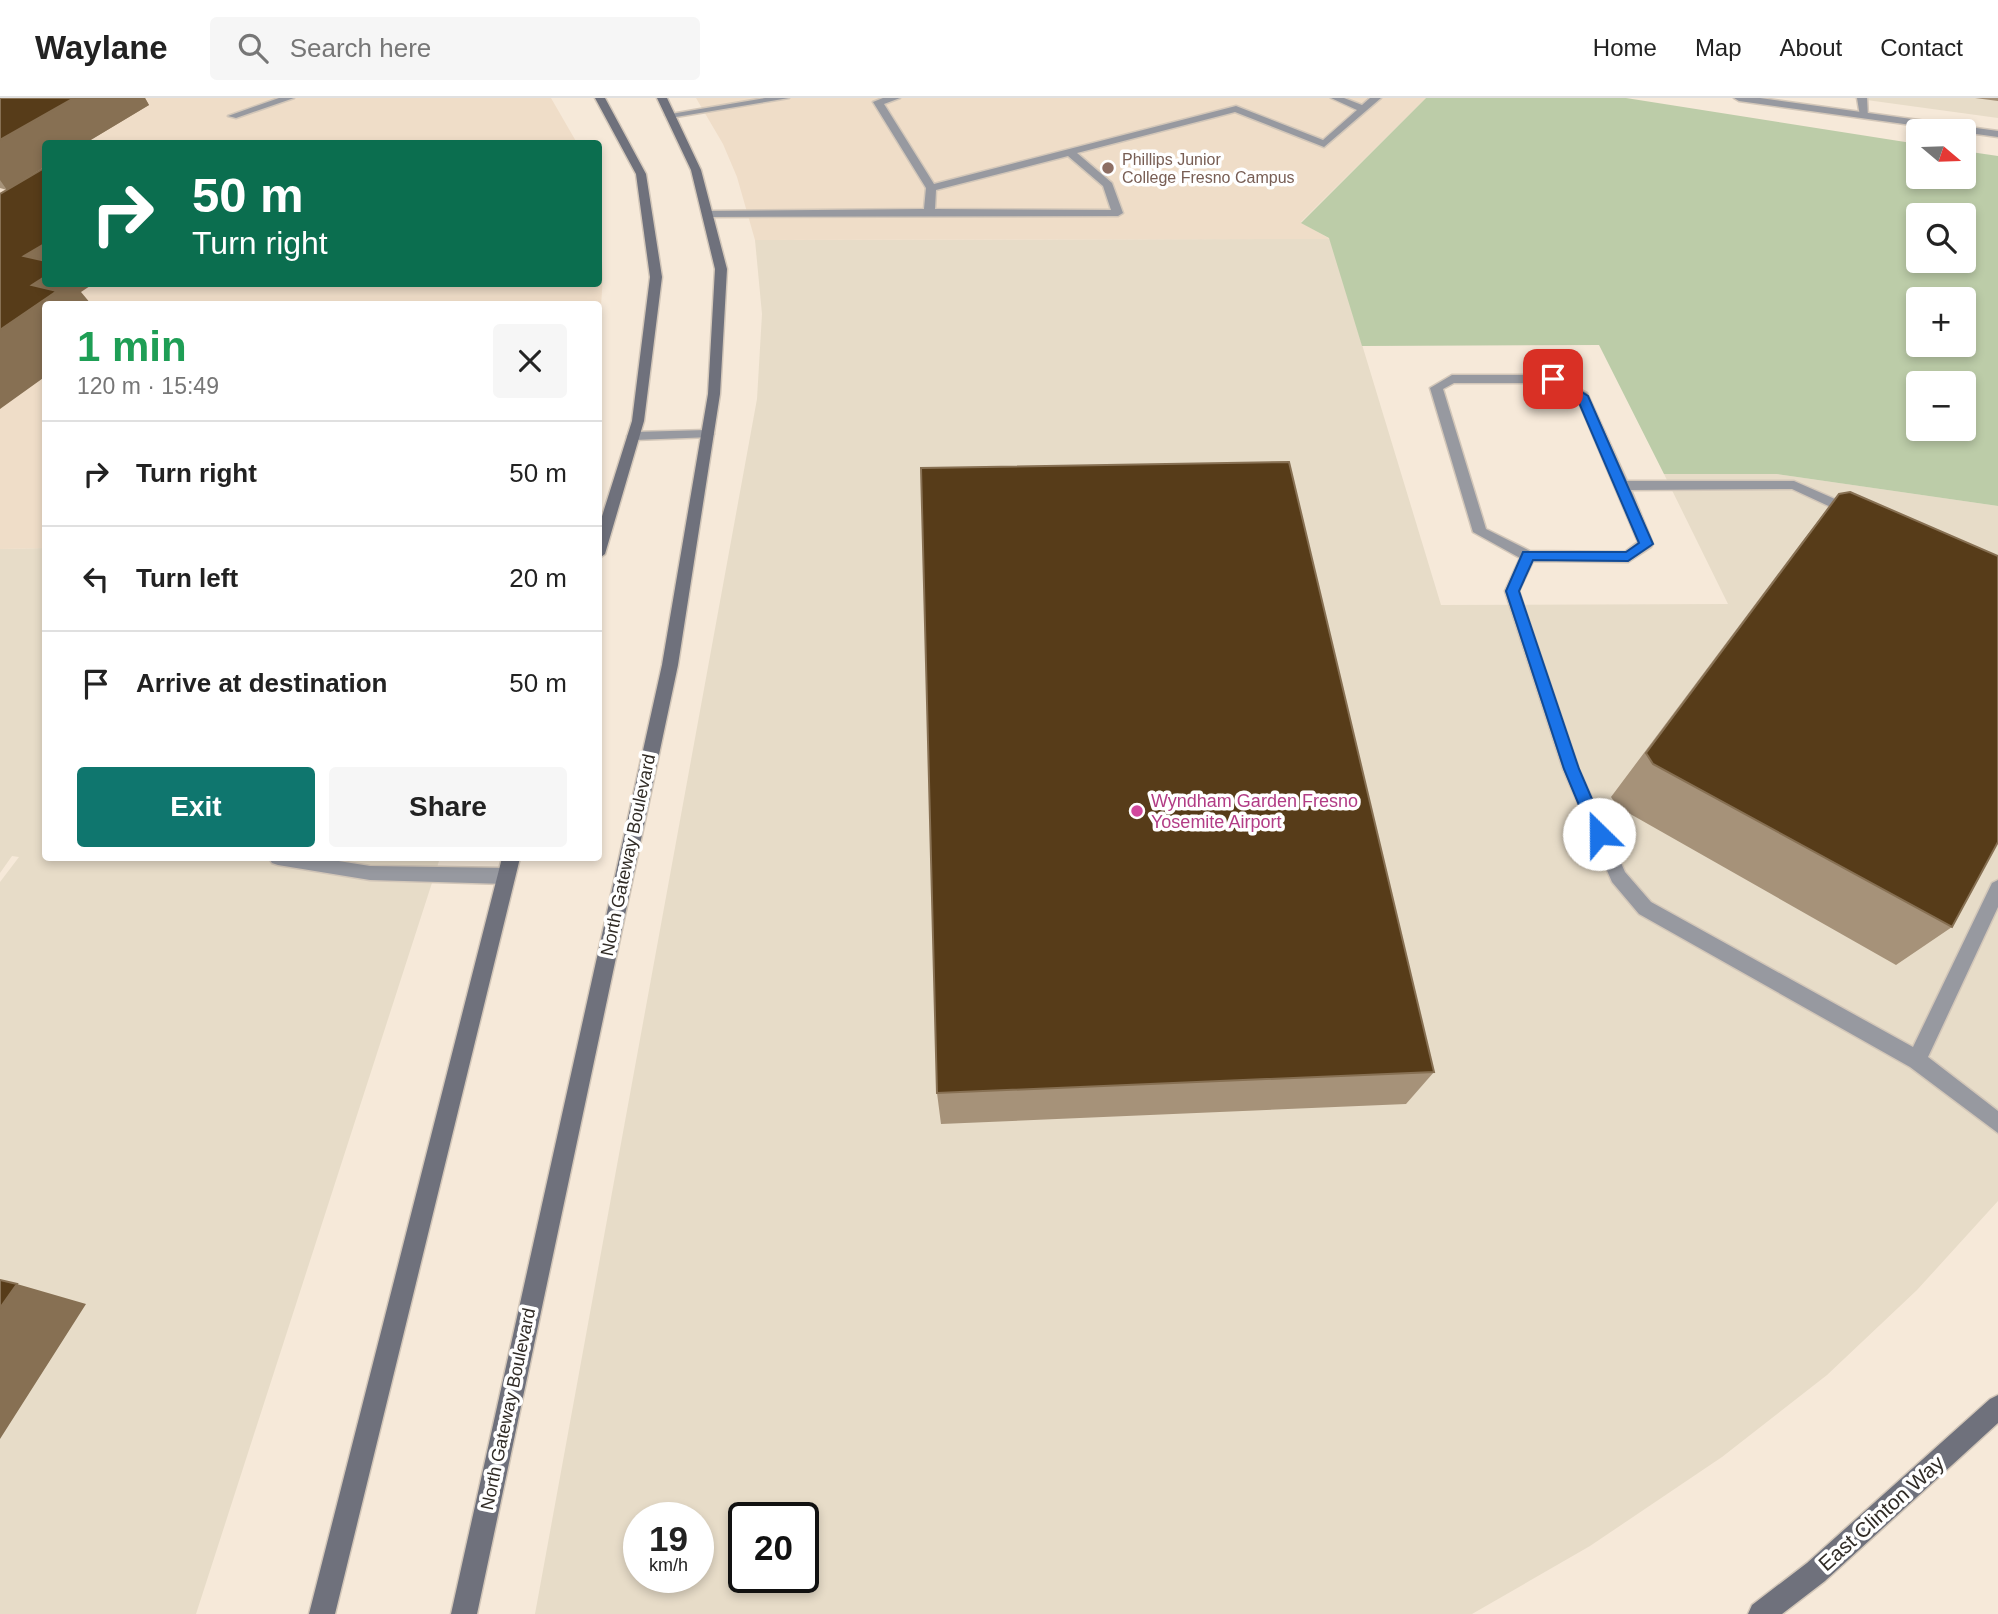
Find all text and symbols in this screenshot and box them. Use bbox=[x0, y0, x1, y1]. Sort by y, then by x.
search box bbox=[210, 17, 700, 80]
text: Waylane bbox=[35, 29, 168, 66]
icon: search bbox=[234, 29, 272, 67]
text: Search here bbox=[290, 33, 431, 63]
text: Home bbox=[1593, 34, 1657, 61]
text: Map bbox=[1695, 34, 1742, 61]
text: About bbox=[1780, 34, 1842, 61]
text: Contact bbox=[1880, 34, 1963, 61]
north arrow bbox=[1906, 119, 1976, 189]
map controls bbox=[1906, 119, 1976, 441]
place label: Phillips Junior College Fresno Campus bbox=[1122, 151, 1295, 186]
marker: Phillips Junior College Fresno Campus bbox=[1100, 160, 1116, 176]
icon: right bbox=[77, 168, 168, 259]
text: 50 m bbox=[192, 168, 304, 222]
button: search bbox=[1906, 203, 1976, 273]
text: Turn right bbox=[192, 225, 328, 261]
button: + bbox=[1906, 287, 1976, 357]
text: 1 min bbox=[77, 323, 187, 370]
button: close bbox=[493, 324, 567, 398]
pin bbox=[1523, 349, 1583, 409]
icon: arrive bbox=[1534, 360, 1572, 398]
button: − bbox=[1906, 371, 1976, 441]
text: 120 m · 15:49 bbox=[77, 373, 219, 399]
icon: right bbox=[77, 455, 115, 493]
text: Turn right bbox=[136, 458, 257, 488]
text: 50 m bbox=[509, 458, 567, 488]
icon: left bbox=[77, 560, 115, 598]
text: Turn left bbox=[136, 563, 238, 593]
text: 20 m bbox=[509, 563, 567, 593]
icon: arrive bbox=[77, 665, 115, 703]
text: Arrive at destination bbox=[136, 668, 387, 698]
text: 50 m bbox=[509, 668, 567, 698]
street label: North Gateway Boulevard bbox=[597, 752, 659, 958]
button: Exit bbox=[77, 767, 315, 847]
button: Share bbox=[329, 767, 567, 847]
place label: Wyndham Garden Fresno Yosemite Airport bbox=[1151, 791, 1358, 832]
position arrow bbox=[1562, 797, 1636, 871]
marker: Wyndham Garden Fresno Yosemite Airport bbox=[1129, 803, 1145, 819]
street label: North Gateway Boulevard bbox=[477, 1306, 539, 1512]
street label: East Clinton Way bbox=[1814, 1450, 1949, 1575]
speed limit sign: 20 bbox=[728, 1502, 819, 1593]
text: 19 bbox=[649, 1519, 688, 1558]
text: km/h bbox=[649, 1555, 688, 1575]

